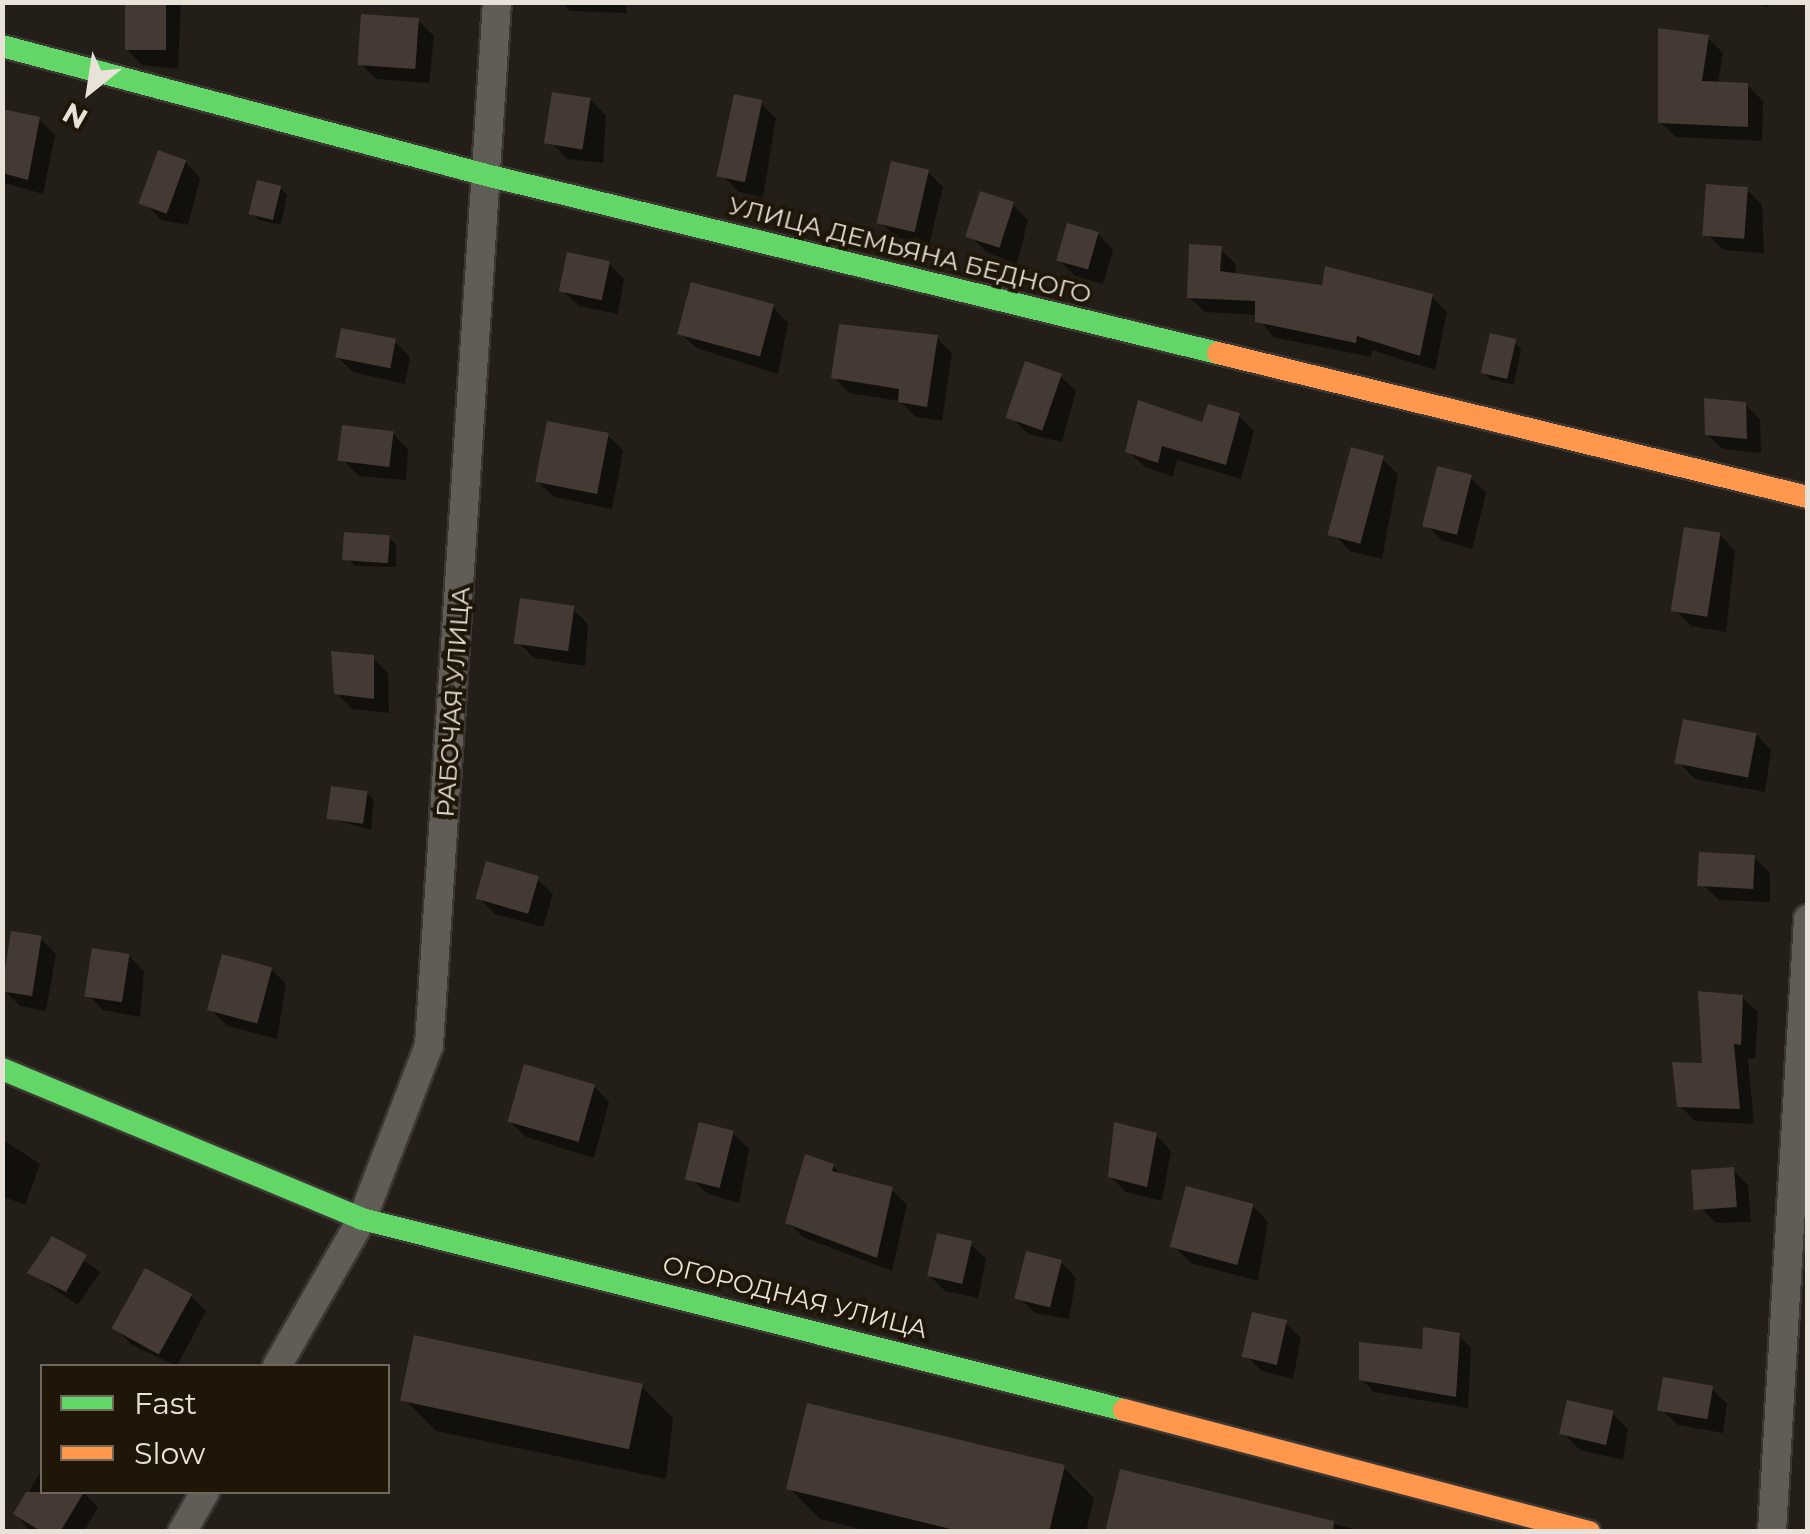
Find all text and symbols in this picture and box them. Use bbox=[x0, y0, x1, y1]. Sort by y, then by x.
north arrow bbox=[40, 40, 140, 140]
text: N bbox=[57, 96, 93, 136]
street label: УЛИЦА ДЕМЬЯНА БЕДНОГО bbox=[725, 190, 1095, 310]
street label: РАБОЧАЯ УЛИЦА bbox=[430, 586, 476, 818]
street label: ОГОРОДНАЯ УЛИЦА bbox=[659, 1250, 931, 1344]
legend bbox=[40, 1364, 390, 1494]
text: Fast bbox=[134, 1385, 197, 1422]
text: Slow bbox=[134, 1435, 205, 1472]

